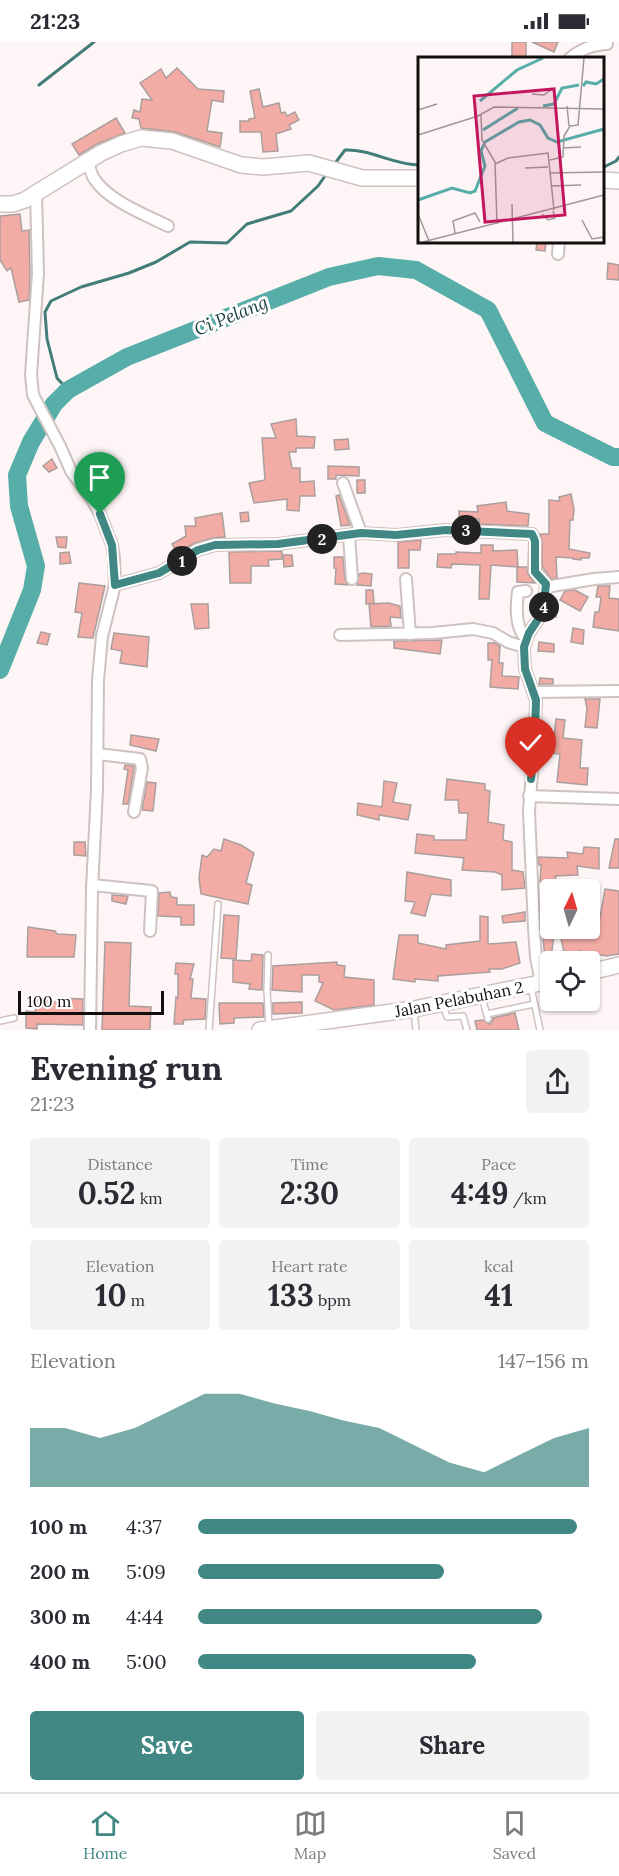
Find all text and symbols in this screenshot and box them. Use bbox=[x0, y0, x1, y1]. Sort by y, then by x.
text: 21:23 bbox=[30, 7, 80, 35]
inset map bbox=[418, 57, 604, 243]
water label: Ci Pelang bbox=[191, 290, 271, 341]
pin bbox=[74, 452, 125, 514]
icon: arrive bbox=[83, 461, 116, 494]
pin: 3 bbox=[451, 515, 481, 545]
text: 3 bbox=[462, 520, 470, 540]
pin: 2 bbox=[307, 524, 337, 554]
text: 2 bbox=[318, 529, 326, 549]
pin: 1 bbox=[167, 546, 197, 576]
text: 1 bbox=[179, 551, 185, 571]
pin: 4 bbox=[529, 592, 559, 622]
text: 4 bbox=[540, 597, 548, 617]
pin bbox=[505, 717, 556, 779]
icon: check bbox=[514, 726, 547, 759]
north arrow bbox=[540, 879, 600, 939]
map controls bbox=[540, 879, 600, 1011]
button: locate bbox=[540, 951, 600, 1011]
street label: Jalan Pelabuhan 2 bbox=[392, 977, 525, 1021]
scale bar bbox=[18, 988, 164, 1016]
text: 100 m bbox=[27, 991, 71, 1011]
text: Evening run bbox=[30, 1047, 222, 1089]
button: share bbox=[526, 1050, 589, 1113]
text: 21:23 bbox=[30, 1091, 75, 1116]
text: Distance bbox=[88, 1154, 153, 1174]
text: Time bbox=[291, 1154, 328, 1174]
text: Pace bbox=[481, 1154, 516, 1174]
text: 0.52 bbox=[78, 1174, 135, 1212]
text: 2:30 bbox=[280, 1174, 339, 1212]
text: 4:49 bbox=[451, 1174, 509, 1212]
text: km bbox=[135, 1188, 163, 1208]
text: /km bbox=[509, 1188, 547, 1208]
text: Elevation bbox=[86, 1256, 155, 1276]
text: Heart rate bbox=[271, 1256, 348, 1276]
text: kcal bbox=[484, 1256, 514, 1276]
text: 10 bbox=[95, 1276, 127, 1314]
text: 133 bbox=[268, 1276, 314, 1314]
text: 41 bbox=[485, 1276, 513, 1314]
text: m bbox=[127, 1290, 145, 1310]
text: bpm bbox=[314, 1290, 351, 1310]
text: Elevation bbox=[30, 1348, 116, 1373]
text: 147–156 m bbox=[498, 1348, 589, 1373]
text: 100 m bbox=[30, 1514, 87, 1539]
text: 4:37 bbox=[126, 1514, 162, 1539]
text: 200 m bbox=[30, 1559, 90, 1584]
text: 5:09 bbox=[126, 1559, 166, 1584]
text: 300 m bbox=[30, 1604, 90, 1629]
text: 4:44 bbox=[126, 1604, 164, 1629]
text: 400 m bbox=[30, 1649, 90, 1674]
text: 5:00 bbox=[126, 1649, 167, 1674]
button: Save bbox=[30, 1711, 304, 1780]
button: Share bbox=[316, 1711, 589, 1780]
tab: Home bbox=[83, 1807, 128, 1863]
tab: Map bbox=[294, 1807, 327, 1863]
tab: Saved bbox=[493, 1807, 536, 1863]

